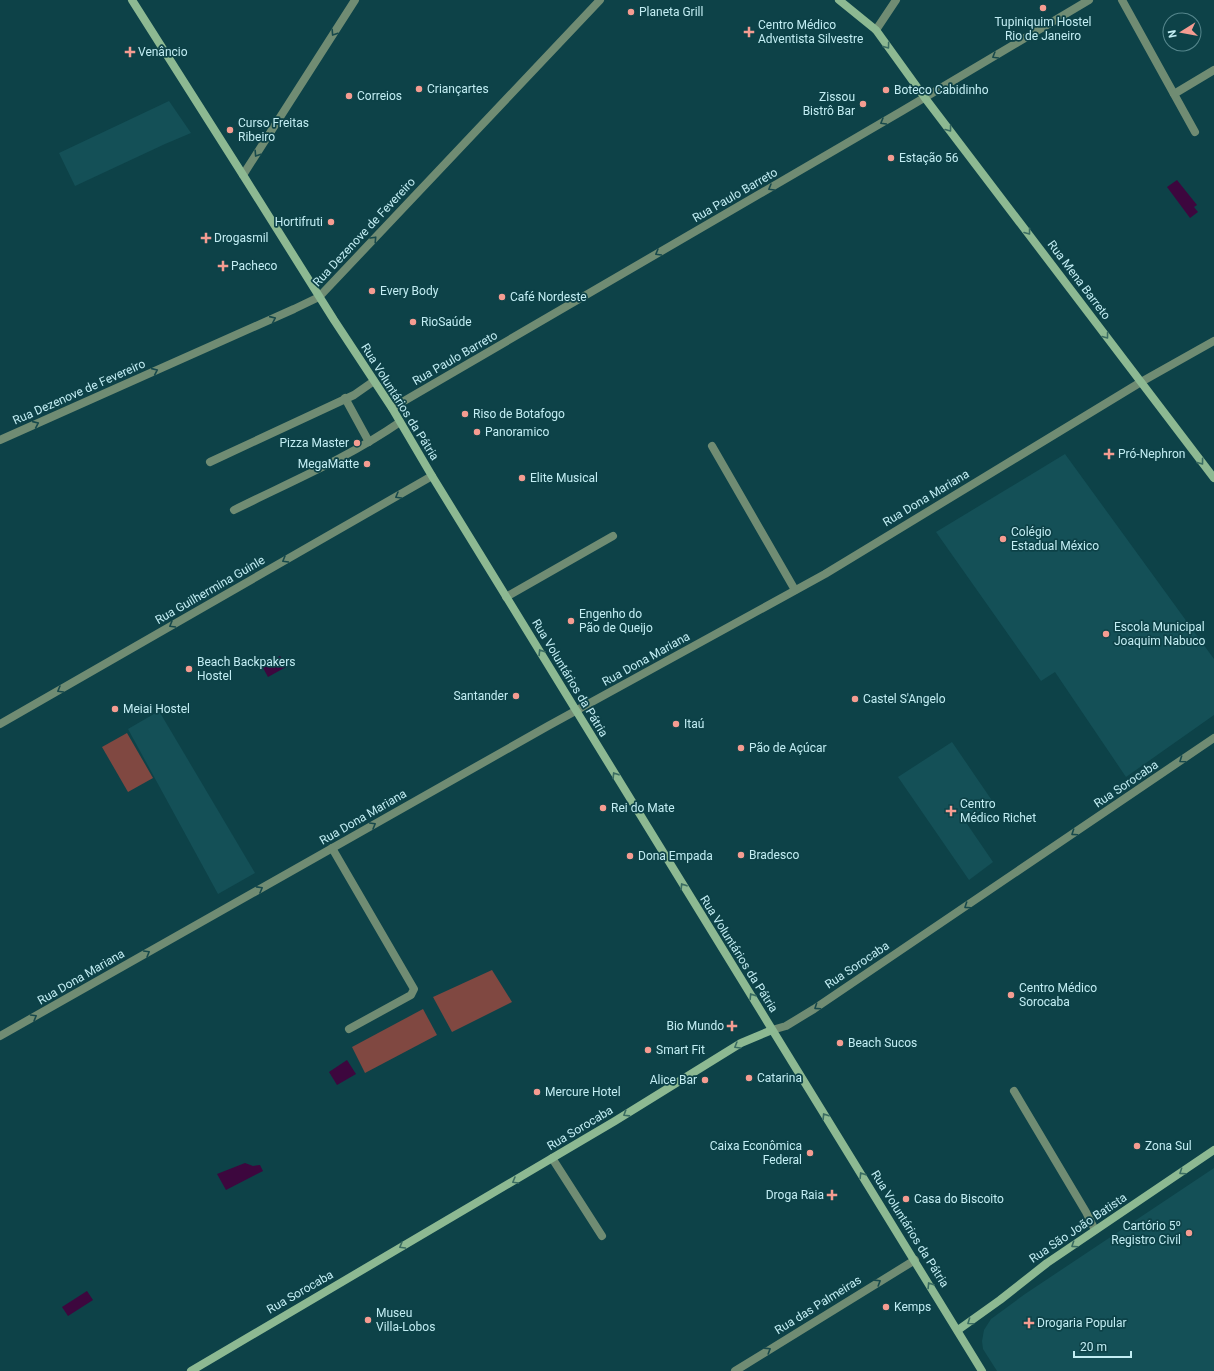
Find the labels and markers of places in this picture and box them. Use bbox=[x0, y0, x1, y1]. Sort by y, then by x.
marker: Tupiniquim Hostel Rio de Janeiro bbox=[1038, 3, 1048, 13]
place label: Planeta Grill bbox=[639, 5, 703, 19]
marker: Planeta Grill bbox=[626, 7, 636, 17]
place label: Tupiniquim Hostel Rio de Janeiro bbox=[994, 15, 1092, 43]
place label: Centro Médico Adventista Silvestre bbox=[758, 18, 863, 46]
marker: Centro Médico Adventista Silvestre bbox=[743, 26, 755, 38]
place label: Venâncio bbox=[138, 45, 188, 59]
marker: Venâncio bbox=[125, 47, 135, 57]
place label: Criançartes bbox=[427, 82, 489, 96]
place label: Boteco Cabidinho bbox=[894, 83, 989, 97]
marker: Criançartes bbox=[414, 84, 424, 94]
marker: Boteco Cabidinho bbox=[881, 85, 891, 95]
place label: Correios bbox=[357, 89, 402, 103]
place label: Zissou Bistrô Bar bbox=[803, 90, 855, 118]
marker: Correios bbox=[344, 91, 354, 101]
marker: Zissou Bistrô Bar bbox=[858, 99, 868, 109]
place label: Curso Freitas Ribeiro bbox=[238, 116, 309, 144]
marker: Curso Freitas Ribeiro bbox=[225, 125, 235, 135]
place label: Estação 56 bbox=[899, 151, 959, 165]
marker: Estação 56 bbox=[886, 153, 896, 163]
place label: Hortifruti bbox=[275, 215, 323, 229]
marker: Hortifruti bbox=[326, 217, 336, 227]
place label: Drogasmil bbox=[214, 231, 269, 245]
marker: Drogasmil bbox=[201, 233, 211, 243]
place label: Pacheco bbox=[231, 259, 278, 273]
marker: Pacheco bbox=[218, 261, 228, 271]
place label: Every Body bbox=[380, 284, 439, 298]
marker: Every Body bbox=[367, 286, 377, 296]
place label: Café Nordeste bbox=[510, 290, 587, 304]
marker: Café Nordeste bbox=[497, 292, 507, 302]
place label: RioSaúde bbox=[421, 315, 472, 329]
marker: RioSaúde bbox=[408, 317, 418, 327]
place label: Riso de Botafogo bbox=[473, 407, 565, 421]
marker: Riso de Botafogo bbox=[460, 409, 470, 419]
place label: Panoramico bbox=[485, 425, 550, 439]
marker: Panoramico bbox=[472, 427, 482, 437]
place label: Pizza Master bbox=[280, 436, 349, 450]
marker: Pizza Master bbox=[352, 438, 362, 448]
place label: Pró-Nephron bbox=[1118, 447, 1185, 461]
marker: Pró-Nephron bbox=[1103, 448, 1115, 460]
place label: MegaMatte bbox=[298, 457, 359, 471]
marker: MegaMatte bbox=[362, 459, 372, 469]
place label: Elite Musical bbox=[530, 471, 598, 485]
marker: Elite Musical bbox=[517, 473, 527, 483]
place label: Colégio Estadual México bbox=[1011, 525, 1099, 553]
marker: Colégio Estadual México bbox=[998, 534, 1008, 544]
place label: Engenho do Pão de Queijo bbox=[579, 607, 653, 635]
marker: Engenho do Pão de Queijo bbox=[566, 616, 576, 626]
place label: Escola Municipal Joaquim Nabuco bbox=[1114, 620, 1206, 648]
marker: Escola Municipal Joaquim Nabuco bbox=[1101, 629, 1111, 639]
place label: Beach Backpakers Hostel bbox=[197, 655, 295, 683]
marker: Beach Backpakers Hostel bbox=[184, 664, 194, 674]
place label: Santander bbox=[453, 689, 508, 703]
marker: Santander bbox=[511, 691, 521, 701]
place label: Castel S'Angelo bbox=[863, 692, 946, 706]
marker: Castel S'Angelo bbox=[850, 694, 860, 704]
place label: Meiai Hostel bbox=[123, 702, 190, 716]
marker: Meiai Hostel bbox=[110, 704, 120, 714]
place label: Itaú bbox=[684, 717, 704, 731]
marker: Itaú bbox=[671, 719, 681, 729]
place label: Pão de Açúcar bbox=[749, 741, 827, 755]
marker: Pão de Açúcar bbox=[736, 743, 746, 753]
place label: Centro Médico Richet bbox=[960, 797, 1036, 825]
place label: Rei do Mate bbox=[611, 801, 675, 815]
marker: Rei do Mate bbox=[598, 803, 608, 813]
marker: Centro Médico Richet bbox=[945, 805, 957, 817]
place label: Bradesco bbox=[749, 848, 799, 862]
place label: Dona Empada bbox=[638, 849, 713, 863]
marker: Bradesco bbox=[736, 850, 746, 860]
marker: Dona Empada bbox=[625, 851, 635, 861]
place label: Centro Médico Sorocaba bbox=[1019, 981, 1097, 1009]
marker: Centro Médico Sorocaba bbox=[1006, 990, 1016, 1000]
place label: Bio Mundo bbox=[666, 1019, 724, 1033]
marker: Bio Mundo bbox=[727, 1021, 737, 1031]
place label: Beach Sucos bbox=[848, 1036, 917, 1050]
marker: Beach Sucos bbox=[835, 1038, 845, 1048]
place label: Smart Fit bbox=[656, 1043, 705, 1057]
marker: Smart Fit bbox=[643, 1045, 653, 1055]
place label: Catarina bbox=[757, 1071, 802, 1085]
place label: Alice Bar bbox=[650, 1073, 697, 1087]
marker: Catarina bbox=[744, 1073, 754, 1083]
marker: Alice Bar bbox=[700, 1075, 710, 1085]
place label: Mercure Hotel bbox=[545, 1085, 621, 1099]
marker: Mercure Hotel bbox=[532, 1087, 542, 1097]
place label: Caixa Econômica Federal bbox=[710, 1139, 802, 1167]
place label: Zona Sul bbox=[1145, 1139, 1192, 1153]
marker: Zona Sul bbox=[1132, 1141, 1142, 1151]
marker: Caixa Econômica Federal bbox=[805, 1148, 815, 1158]
place label: Droga Raia bbox=[766, 1188, 824, 1202]
marker: Droga Raia bbox=[827, 1190, 837, 1200]
place label: Casa do Biscoito bbox=[914, 1192, 1004, 1206]
marker: Casa do Biscoito bbox=[901, 1194, 911, 1204]
place label: Cartório 5º Registro Civil bbox=[1111, 1219, 1181, 1247]
marker: Cartório 5º Registro Civil bbox=[1184, 1228, 1194, 1238]
place label: Kemps bbox=[894, 1300, 931, 1314]
marker: Kemps bbox=[881, 1302, 891, 1312]
place label: Museu Villa-Lobos bbox=[376, 1306, 435, 1334]
marker: Museu Villa-Lobos bbox=[363, 1315, 373, 1325]
place label: Drogaria Popular bbox=[1037, 1316, 1127, 1330]
marker: Drogaria Popular bbox=[1024, 1318, 1034, 1328]

